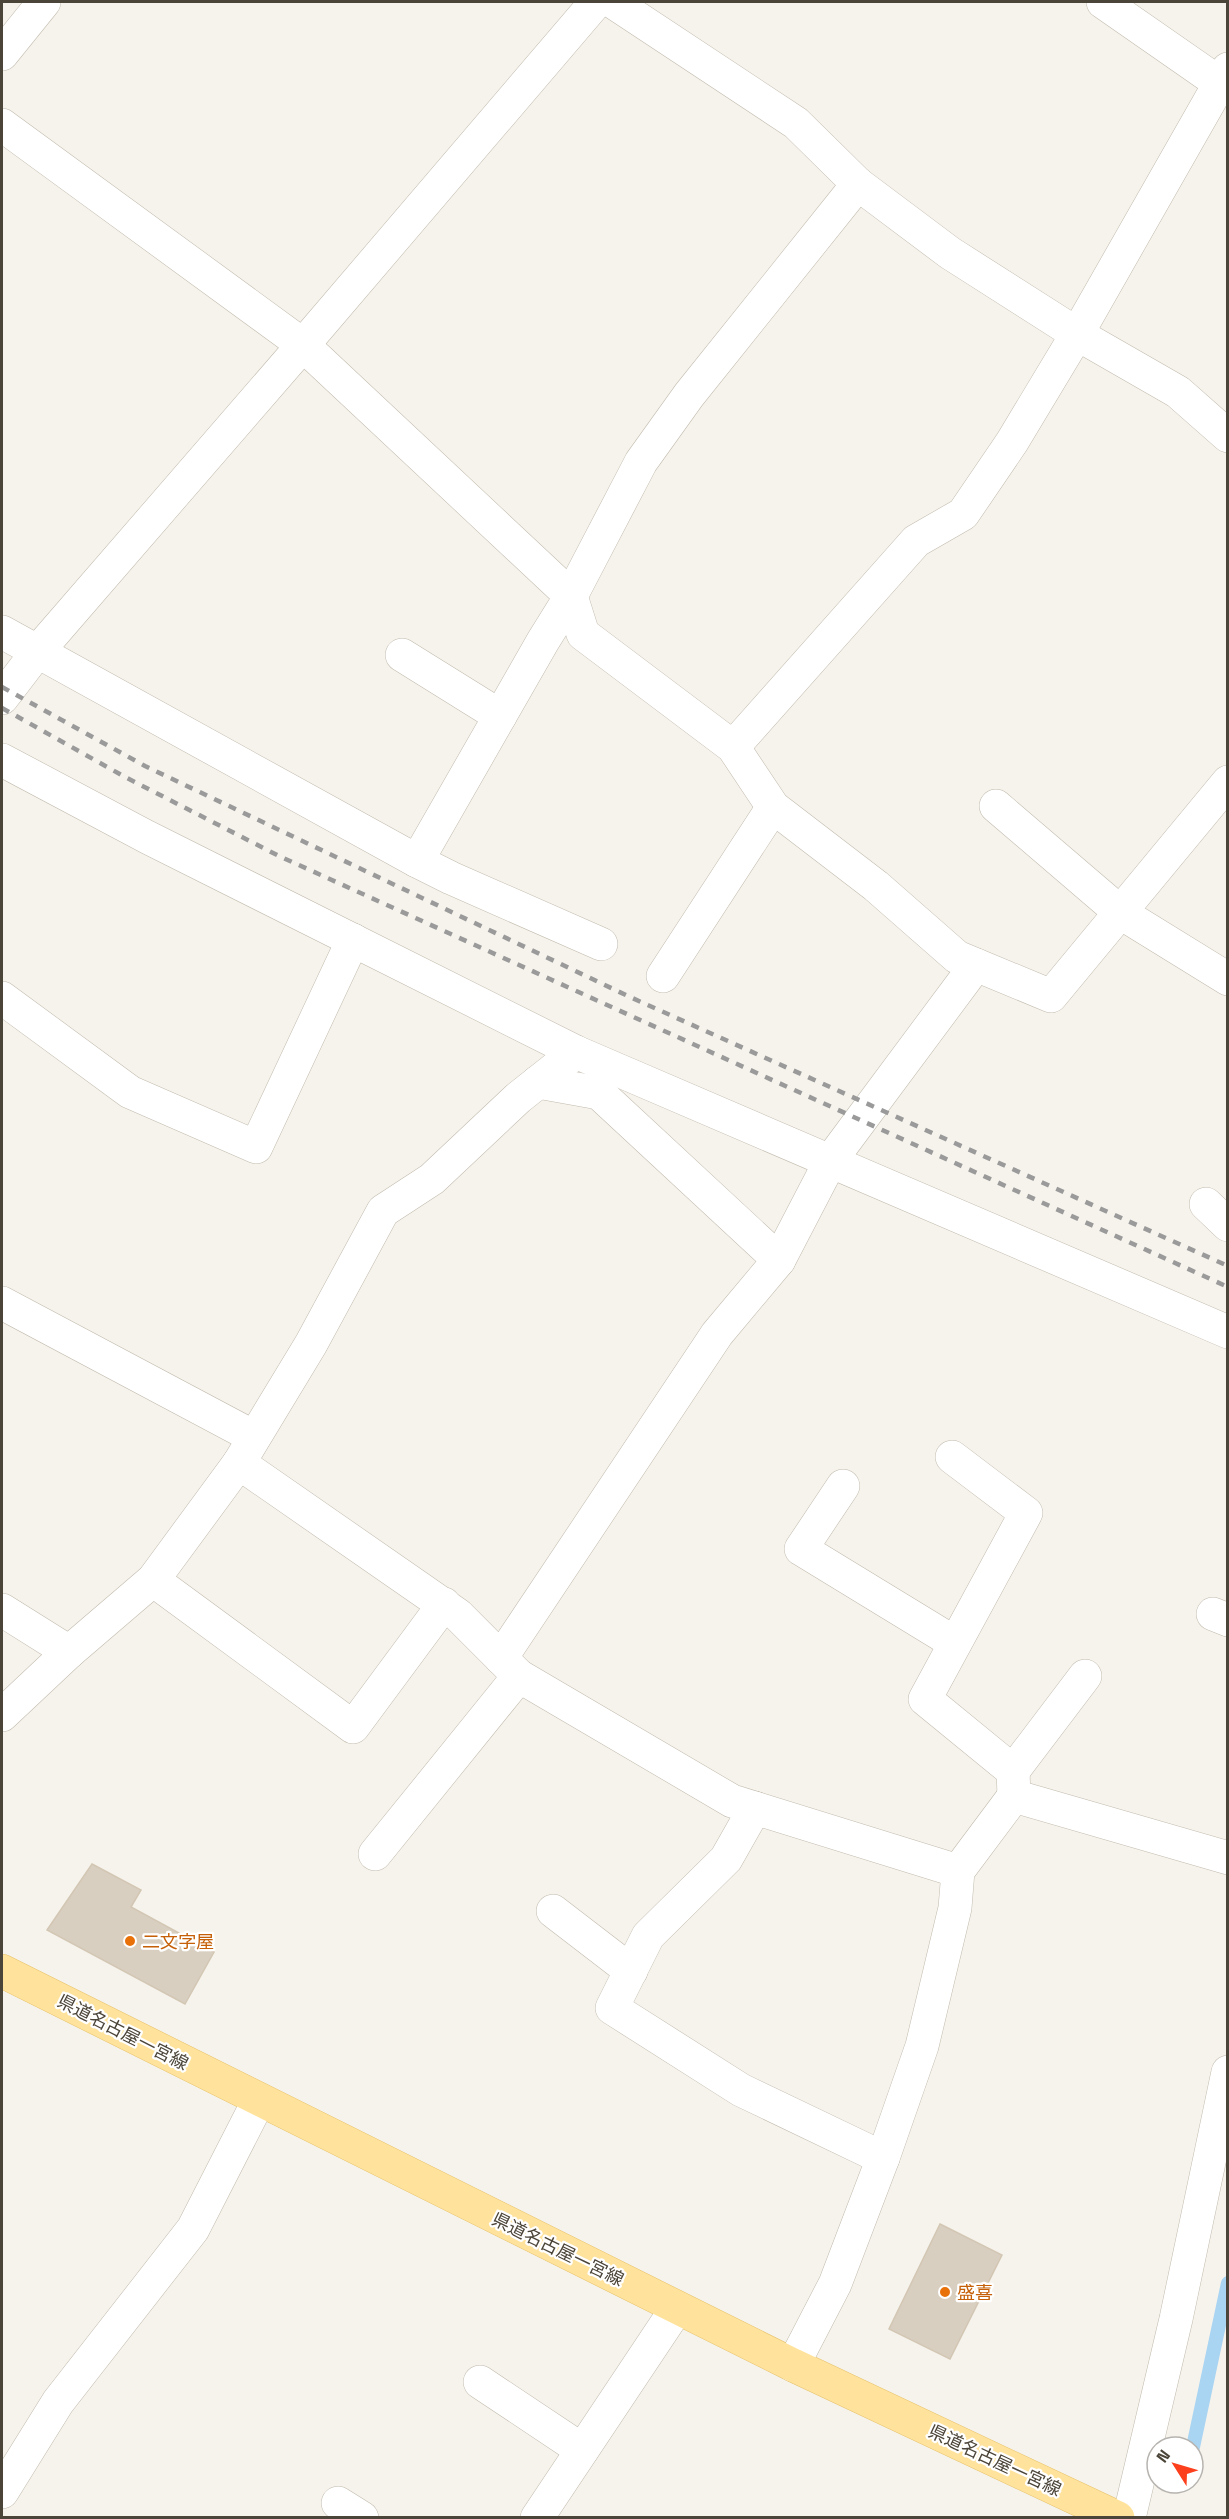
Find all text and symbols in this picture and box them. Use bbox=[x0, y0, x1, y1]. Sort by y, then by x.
place label: 二文字屋 bbox=[142, 1930, 214, 1953]
marker: 二文字屋 bbox=[123, 1934, 137, 1948]
street label: 県道名古屋一宮線 bbox=[54, 1989, 192, 2075]
street label: 県道名古屋一宮線 bbox=[488, 2207, 628, 2291]
place label: 盛喜 bbox=[957, 2281, 993, 2304]
marker: 盛喜 bbox=[938, 2285, 952, 2299]
street label: 県道名古屋一宮線 bbox=[925, 2419, 1065, 2501]
north arrow bbox=[1145, 2435, 1205, 2495]
text: N bbox=[1152, 2446, 1175, 2467]

